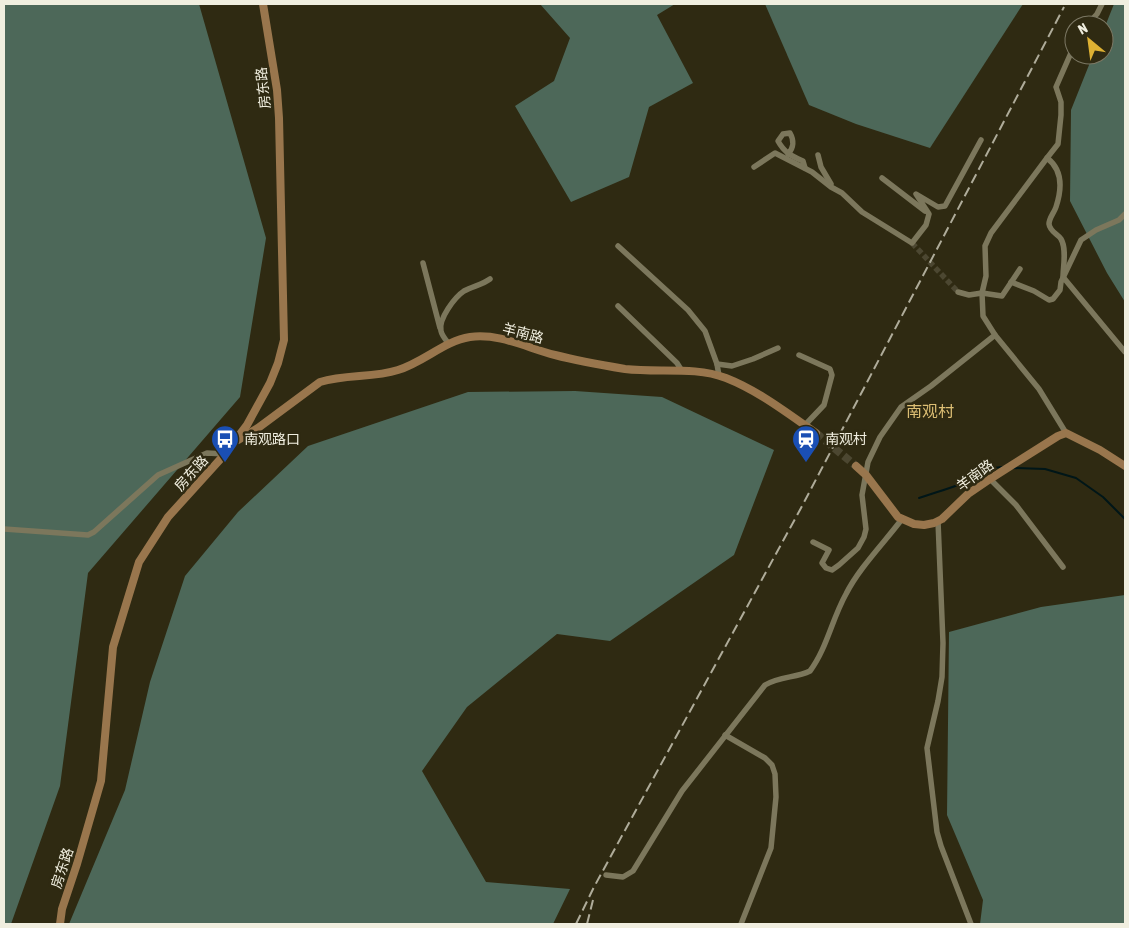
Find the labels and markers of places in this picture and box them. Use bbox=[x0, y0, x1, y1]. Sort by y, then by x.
bus stop icon: 南观路口 bbox=[210, 424, 240, 463]
station icon: 南观村 bbox=[791, 424, 821, 463]
place label: 南观路口 bbox=[244, 431, 300, 447]
place label: 南观村 bbox=[825, 431, 867, 447]

